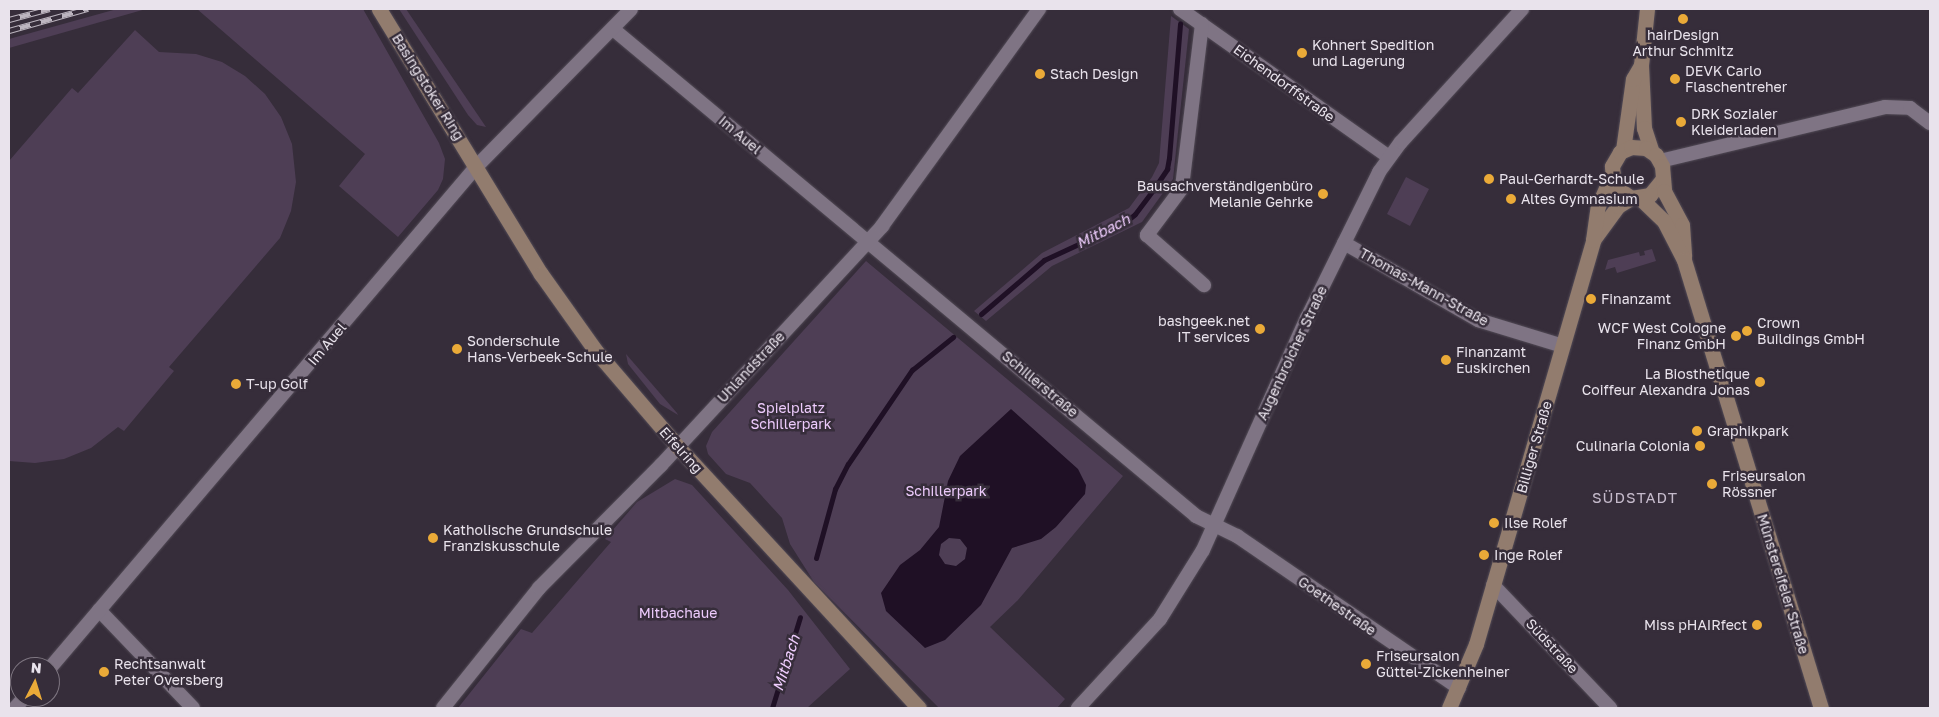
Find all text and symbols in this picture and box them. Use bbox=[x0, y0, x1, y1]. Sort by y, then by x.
marker: hairDesign Arthur Schmitz bbox=[1677, 13, 1689, 25]
place label: hairDesign Arthur Schmitz bbox=[1632, 27, 1734, 59]
street label: Basingstoker Ring bbox=[388, 31, 468, 143]
place label: Kohnert Spedition und Lagerung bbox=[1312, 37, 1434, 70]
street label: Eichendorffstraße bbox=[1230, 41, 1338, 125]
marker: Kohnert Spedition und Lagerung bbox=[1296, 47, 1308, 59]
place label: DEVK Carlo Flaschentreher bbox=[1685, 63, 1787, 95]
place label: Stach Design bbox=[1050, 66, 1138, 82]
marker: Stach Design bbox=[1034, 68, 1046, 80]
marker: DEVK Carlo Flaschentreher bbox=[1669, 73, 1681, 85]
place label: DRK Sozialer Kleiderladen bbox=[1691, 106, 1778, 138]
street label: Im Auel bbox=[715, 112, 765, 158]
marker: DRK Sozialer Kleiderladen bbox=[1675, 116, 1687, 128]
place label: Paul-Gerhardt-Schule bbox=[1499, 171, 1644, 187]
marker: Paul-Gerhardt-Schule bbox=[1483, 173, 1495, 185]
place label: Bausachverständigenbüro Melanie Gehrke bbox=[1137, 178, 1313, 210]
marker: Bausachverständigenbüro Melanie Gehrke bbox=[1317, 188, 1329, 200]
place label: Altes Gymnasium bbox=[1521, 191, 1638, 207]
marker: Altes Gymnasium bbox=[1505, 193, 1517, 205]
water label: Mitbach bbox=[1073, 210, 1133, 252]
street label: Thomas-Mann-Straße bbox=[1357, 245, 1491, 329]
street label: Augenbroicher Straße bbox=[1254, 283, 1330, 423]
place label: Finanzamt bbox=[1601, 291, 1671, 307]
marker: Finanzamt bbox=[1585, 293, 1597, 305]
place label: bashgeek.net IT services bbox=[1158, 313, 1250, 346]
place label: Crown Buildings GmbH bbox=[1757, 315, 1865, 348]
street label: Im Auel bbox=[304, 319, 350, 369]
place label: WCF West Cologne Finanz GmbH bbox=[1598, 320, 1726, 352]
marker: bashgeek.net IT services bbox=[1254, 323, 1266, 335]
marker: Crown Buildings GmbH bbox=[1741, 325, 1753, 337]
street label: Uhlandstraße bbox=[714, 328, 788, 406]
marker: WCF West Cologne Finanz GmbH bbox=[1730, 330, 1742, 342]
place label: Sonderschule Hans-Verbeek-Schule bbox=[467, 333, 613, 366]
marker: Sonderschule Hans-Verbeek-Schule bbox=[451, 343, 463, 355]
place label: Finanzamt Euskirchen bbox=[1456, 344, 1530, 377]
street label: Schillerstraße bbox=[999, 347, 1081, 421]
marker: Finanzamt Euskirchen bbox=[1440, 354, 1452, 366]
place label: La Biosthetique Coiffeur Alexandra Jonas bbox=[1582, 366, 1750, 398]
place label: T-up Golf bbox=[246, 376, 308, 392]
marker: La Biosthetique Coiffeur Alexandra Jonas bbox=[1754, 376, 1766, 388]
marker: T-up Golf bbox=[230, 378, 242, 390]
street label: Billiger Straße bbox=[1513, 399, 1555, 495]
park label: Spielplatz Schillerpark bbox=[750, 400, 832, 432]
street label: Eifelring bbox=[656, 423, 706, 477]
place label: Graphikpark bbox=[1707, 423, 1789, 439]
marker: Graphikpark bbox=[1691, 425, 1703, 437]
place label: Culinaria Colonia bbox=[1576, 438, 1690, 454]
marker: Culinaria Colonia bbox=[1694, 440, 1706, 452]
place label: Friseursalon Rössner bbox=[1722, 468, 1806, 501]
marker: Friseursalon Rössner bbox=[1706, 478, 1718, 490]
park label: Schillerpark bbox=[905, 483, 987, 499]
district label: SÜDSTADT bbox=[1591, 489, 1679, 507]
street label: Münstereifeler Straße bbox=[1754, 512, 1812, 656]
place label: Ilse Rolef bbox=[1504, 515, 1567, 531]
marker: Ilse Rolef bbox=[1488, 517, 1500, 529]
place label: Katholische Grundschule Franziskusschule bbox=[443, 522, 612, 554]
marker: Katholische Grundschule Franziskusschule bbox=[427, 532, 439, 544]
place label: Inge Rolef bbox=[1494, 547, 1562, 563]
marker: Inge Rolef bbox=[1478, 549, 1490, 561]
street label: Goethestraße bbox=[1295, 573, 1379, 639]
park label: Mitbachaue bbox=[639, 605, 717, 621]
street label: Südstraße bbox=[1522, 615, 1582, 677]
place label: Miss pHAIRfect bbox=[1644, 617, 1747, 633]
marker: Miss pHAIRfect bbox=[1751, 619, 1763, 631]
water label: Mitbach bbox=[768, 633, 804, 693]
place label: Friseursalon Güttel-Zickenheiner bbox=[1376, 648, 1510, 680]
place label: Rechtsanwalt Peter Oversberg bbox=[114, 656, 223, 689]
north arrow bbox=[10, 657, 60, 707]
marker: Friseursalon Güttel-Zickenheiner bbox=[1360, 658, 1372, 670]
text: N bbox=[30, 659, 42, 676]
marker: Rechtsanwalt Peter Oversberg bbox=[98, 666, 110, 678]

